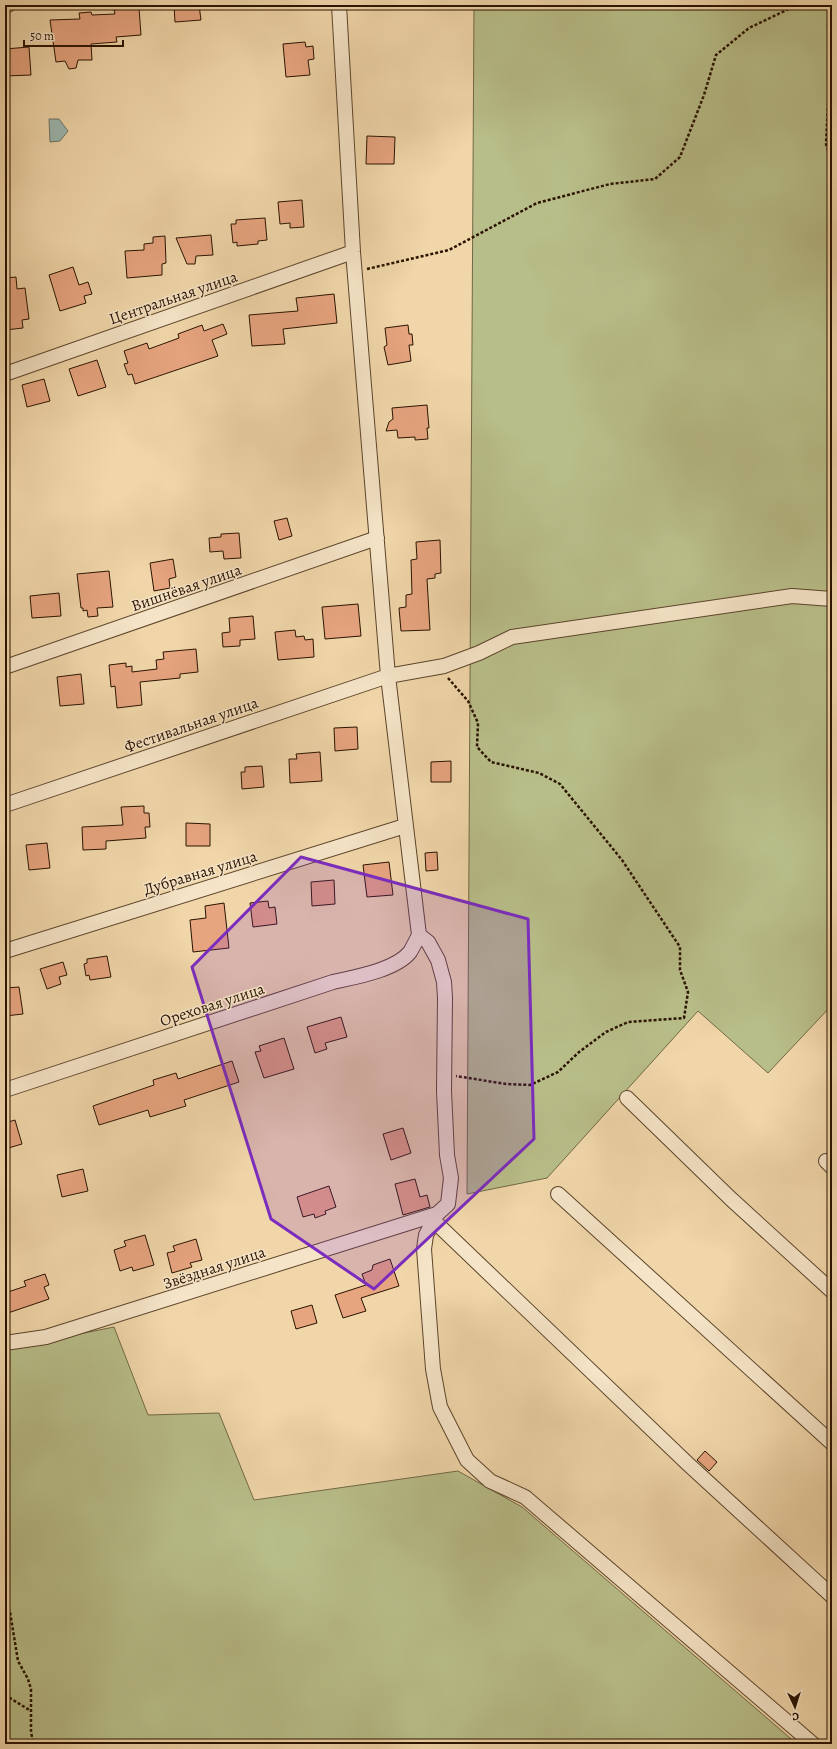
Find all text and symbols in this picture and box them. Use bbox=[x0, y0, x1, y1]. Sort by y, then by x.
scale bar bbox=[24, 22, 123, 48]
text: 50 m bbox=[30, 28, 54, 44]
street label: Центральная улица bbox=[106, 265, 241, 330]
street label: Вишнёвая улица bbox=[128, 559, 245, 617]
street label: Фестивальная улица bbox=[121, 692, 262, 758]
street label: Дубравная улица bbox=[141, 845, 260, 901]
street label: Ореховая улица bbox=[157, 977, 268, 1032]
street label: Звёздная улица bbox=[160, 1241, 269, 1295]
north arrow bbox=[775, 1687, 815, 1727]
text: С bbox=[792, 1709, 800, 1724]

